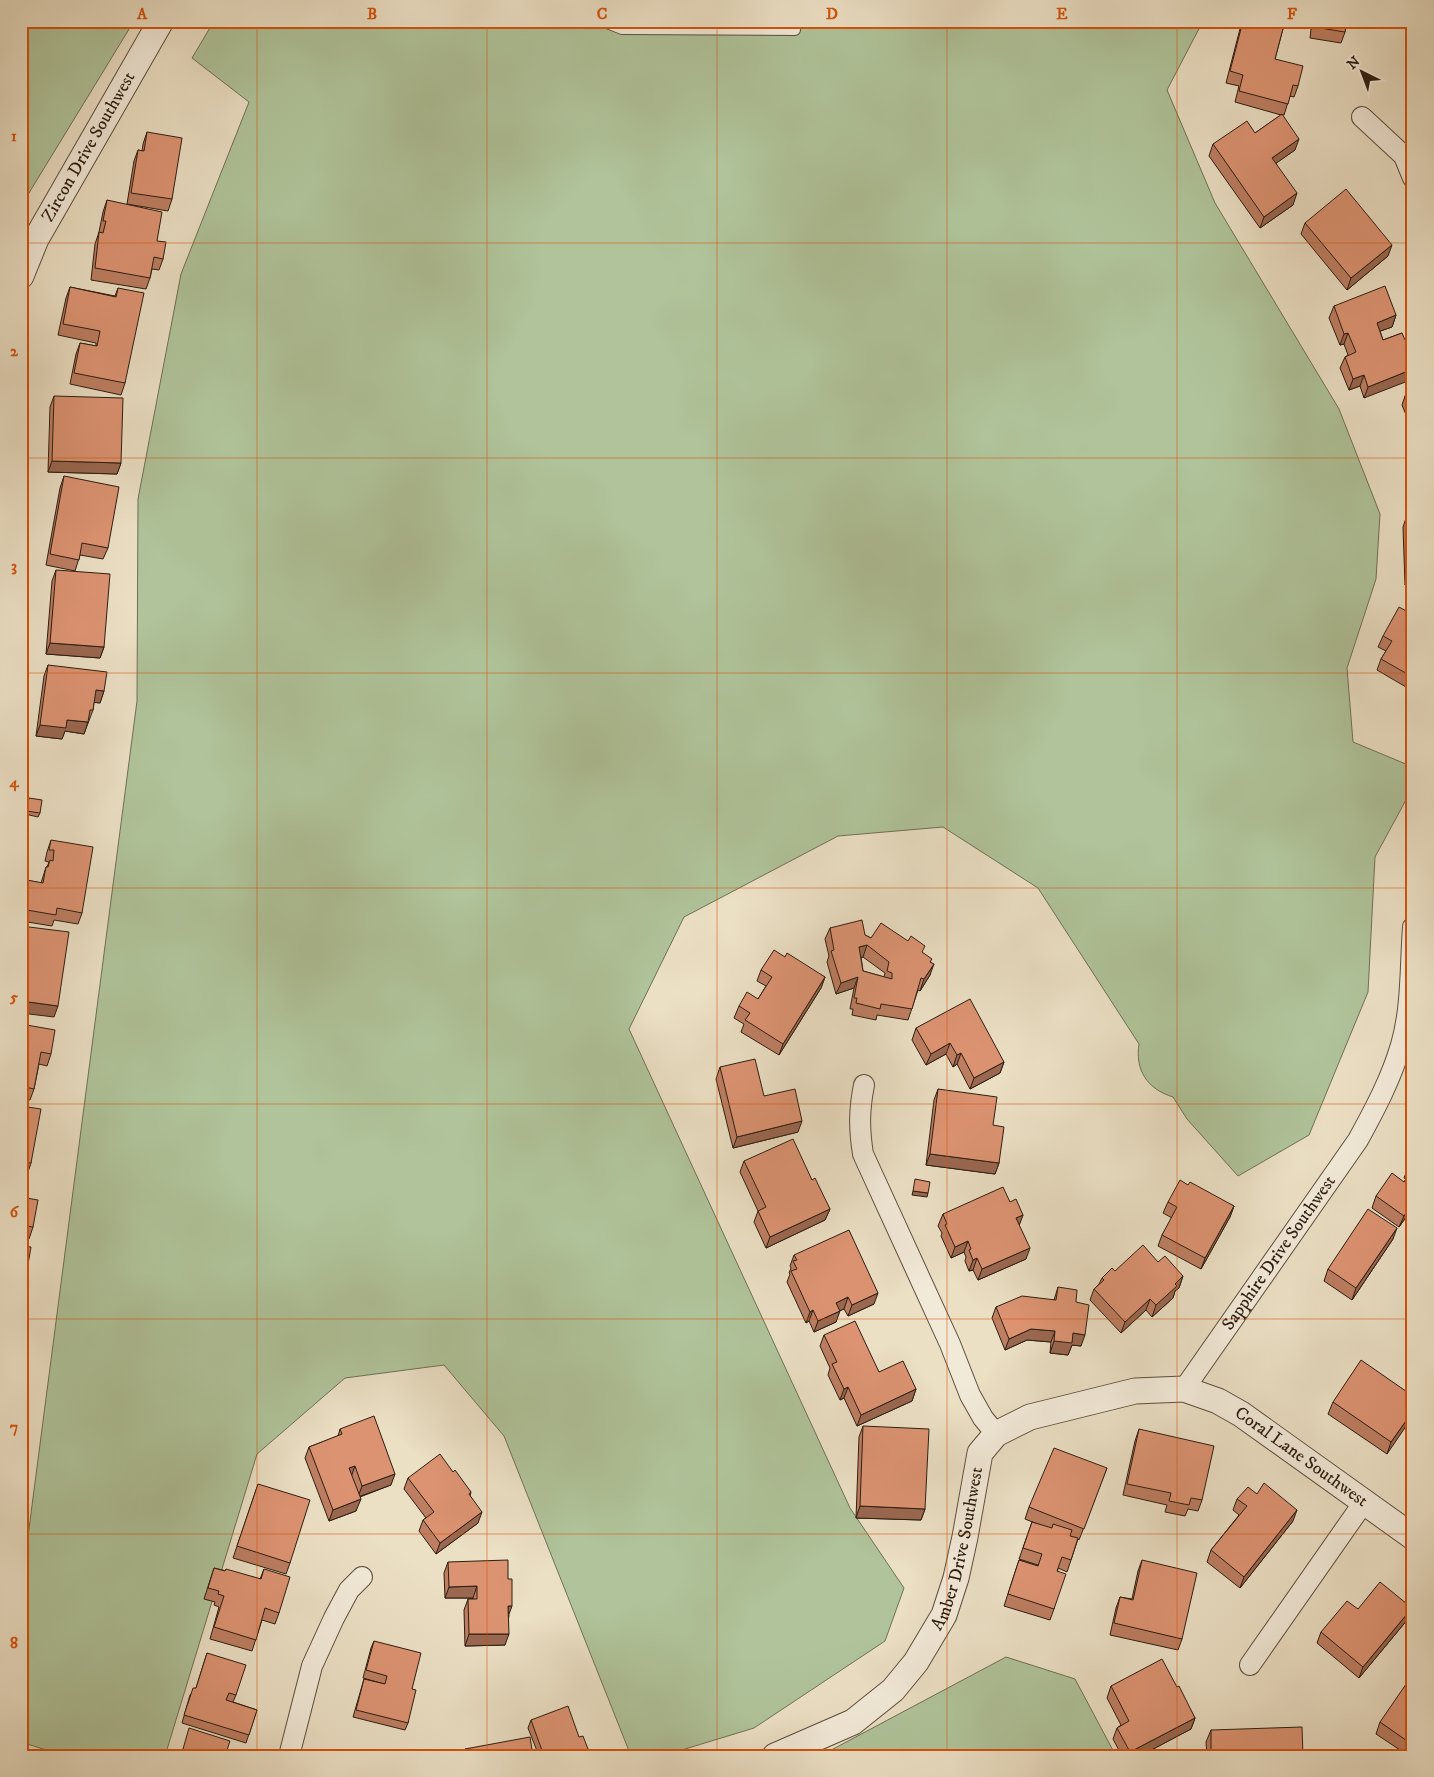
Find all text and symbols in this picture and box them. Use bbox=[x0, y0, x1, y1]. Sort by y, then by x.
text: A bbox=[136, 4, 148, 24]
text: B bbox=[367, 4, 377, 24]
text: C bbox=[597, 4, 607, 24]
text: D bbox=[826, 4, 838, 24]
text: E bbox=[1056, 4, 1068, 24]
text: F bbox=[1287, 4, 1297, 24]
north arrow bbox=[1336, 48, 1386, 98]
text: N bbox=[1344, 52, 1365, 74]
street label: Zircon Drive Southwest bbox=[37, 68, 141, 226]
text: 1 bbox=[11, 126, 17, 146]
text: 2 bbox=[10, 341, 19, 361]
text: 3 bbox=[11, 556, 17, 576]
text: 4 bbox=[8, 772, 19, 792]
text: 5 bbox=[9, 987, 18, 1007]
street label: Sapphire Drive Southwest bbox=[1217, 1171, 1341, 1335]
text: 6 bbox=[10, 1202, 20, 1222]
street label: Coral Lane Southwest bbox=[1230, 1402, 1372, 1512]
text: 7 bbox=[10, 1417, 18, 1437]
street label: Amber Drive Southwest bbox=[926, 1465, 988, 1635]
text: 8 bbox=[10, 1633, 18, 1653]

